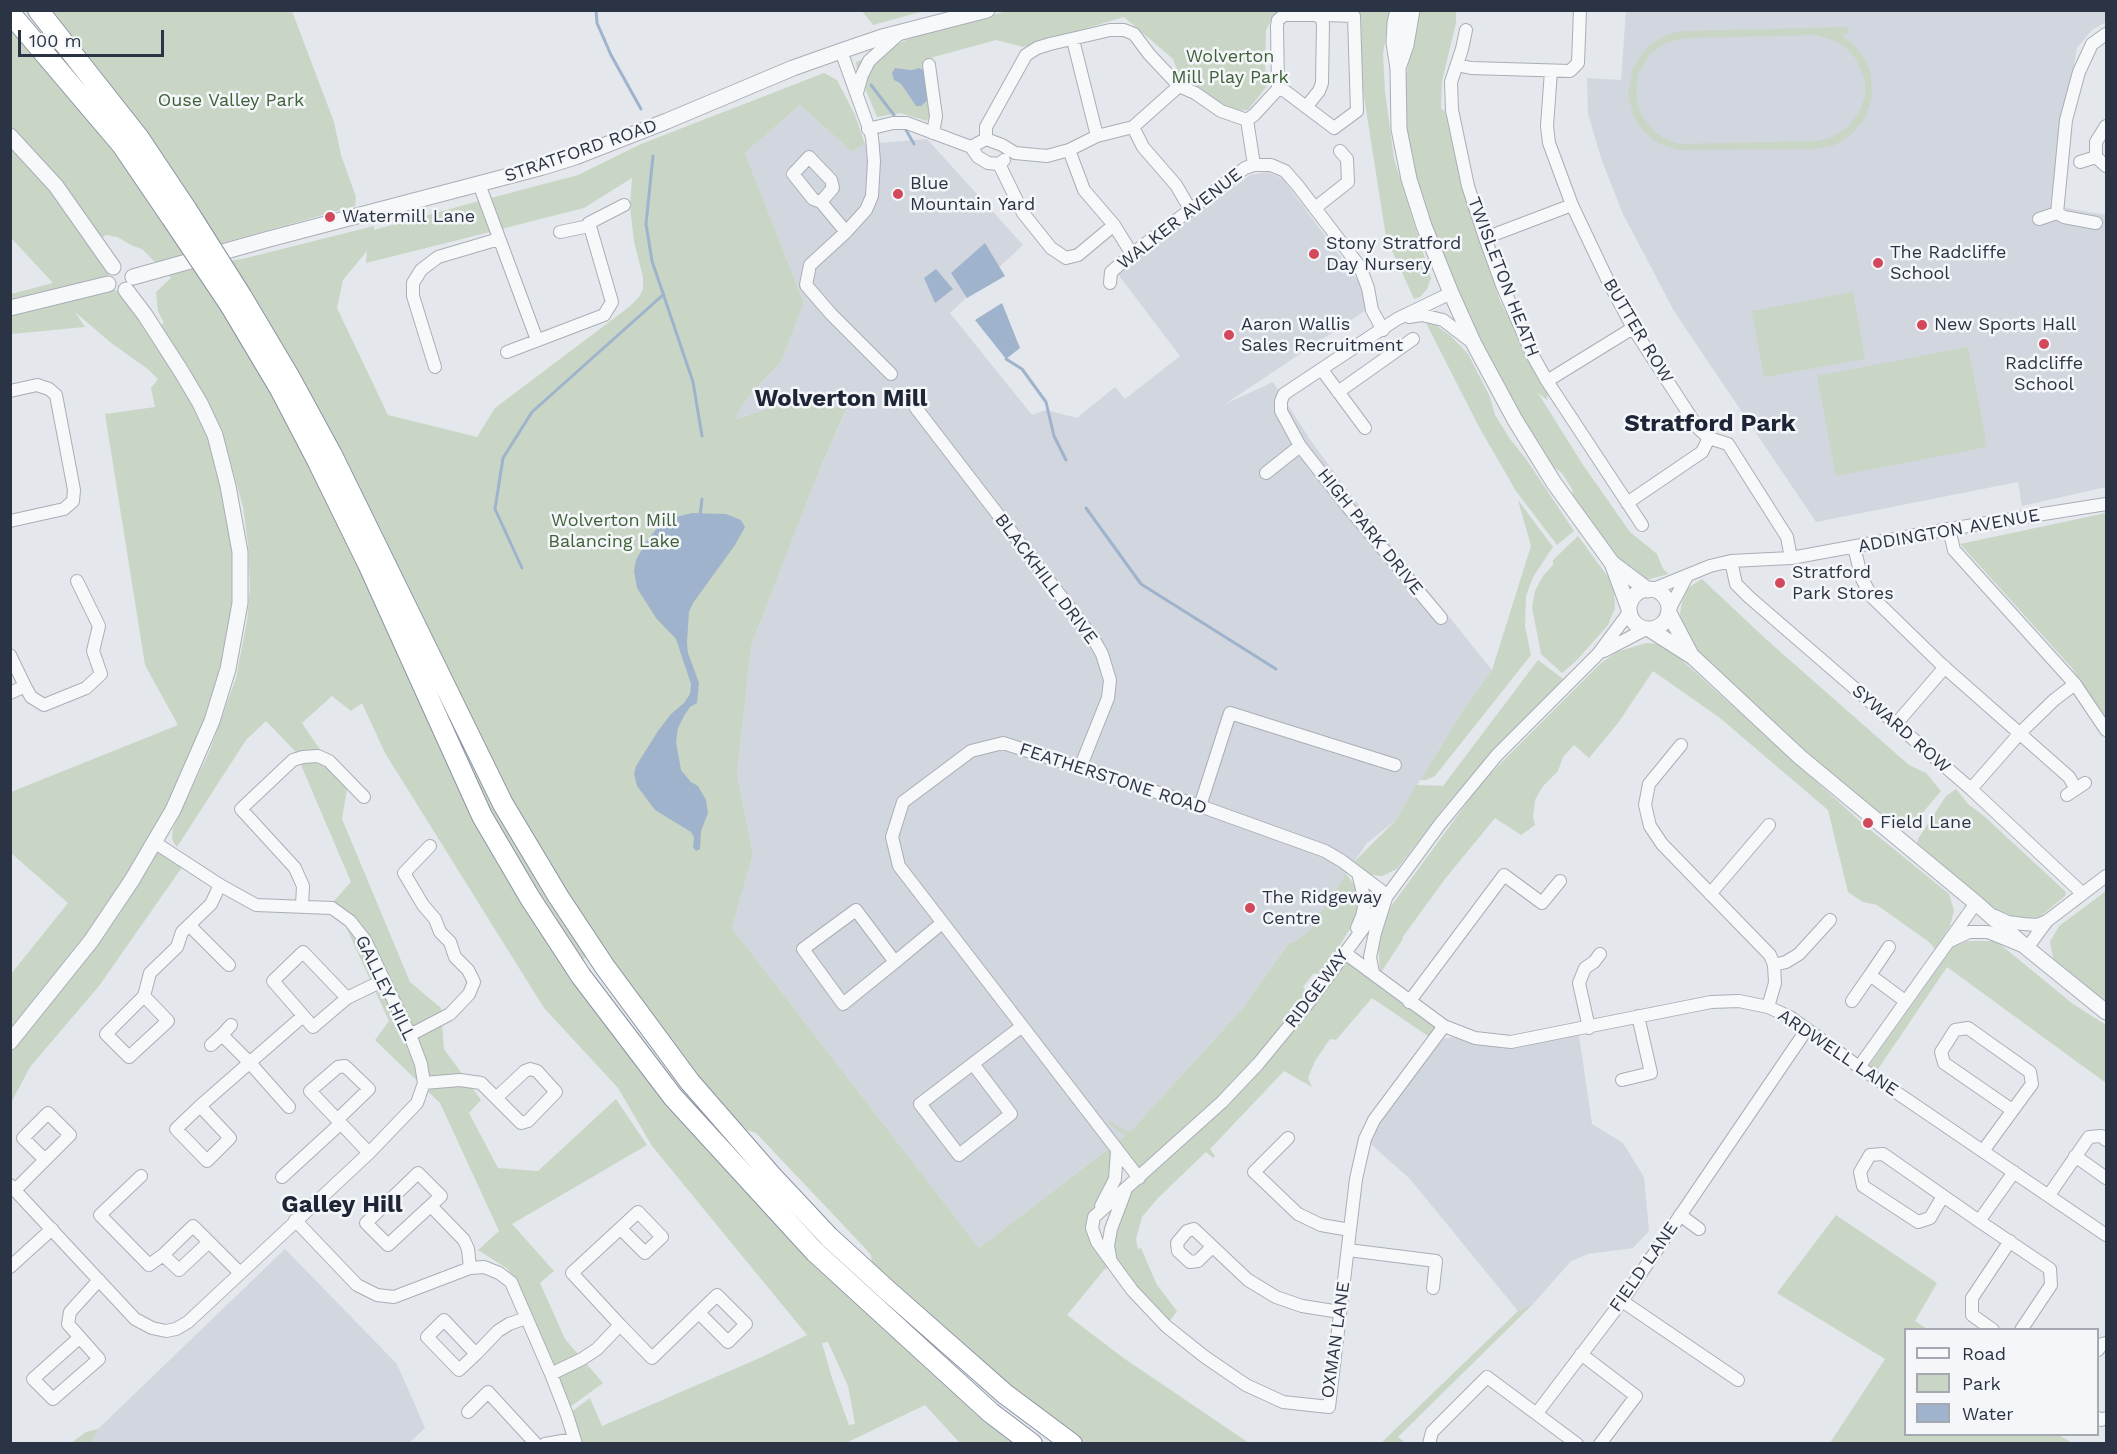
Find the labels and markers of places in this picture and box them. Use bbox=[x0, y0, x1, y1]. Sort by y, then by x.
place label: Blue Mountain Yard bbox=[910, 173, 1035, 216]
marker: Blue Mountain Yard bbox=[891, 187, 905, 201]
place label: Watermill Lane bbox=[342, 206, 475, 228]
marker: Watermill Lane bbox=[323, 210, 337, 224]
place label: Stony Stratford Day Nursery bbox=[1326, 233, 1461, 276]
place label: The Radcliffe School bbox=[1890, 242, 2006, 284]
marker: Stony Stratford Day Nursery bbox=[1307, 247, 1321, 261]
marker: The Radcliffe School bbox=[1871, 256, 1885, 270]
place label: Aaron Wallis Sales Recruitment bbox=[1241, 314, 1403, 356]
place label: New Sports Hall bbox=[1934, 314, 2076, 336]
marker: New Sports Hall bbox=[1915, 318, 1929, 332]
marker: Aaron Wallis Sales Recruitment bbox=[1222, 328, 1236, 342]
marker: Radcliffe School bbox=[2037, 337, 2051, 351]
place label: Radcliffe School bbox=[2005, 353, 2083, 395]
place label: Stratford Park Stores bbox=[1792, 562, 1894, 604]
marker: Stratford Park Stores bbox=[1773, 576, 1787, 590]
place label: Field Lane bbox=[1880, 812, 1972, 834]
marker: Field Lane bbox=[1861, 816, 1875, 830]
place label: The Ridgeway Centre bbox=[1262, 887, 1382, 930]
marker: The Ridgeway Centre bbox=[1243, 901, 1257, 915]

